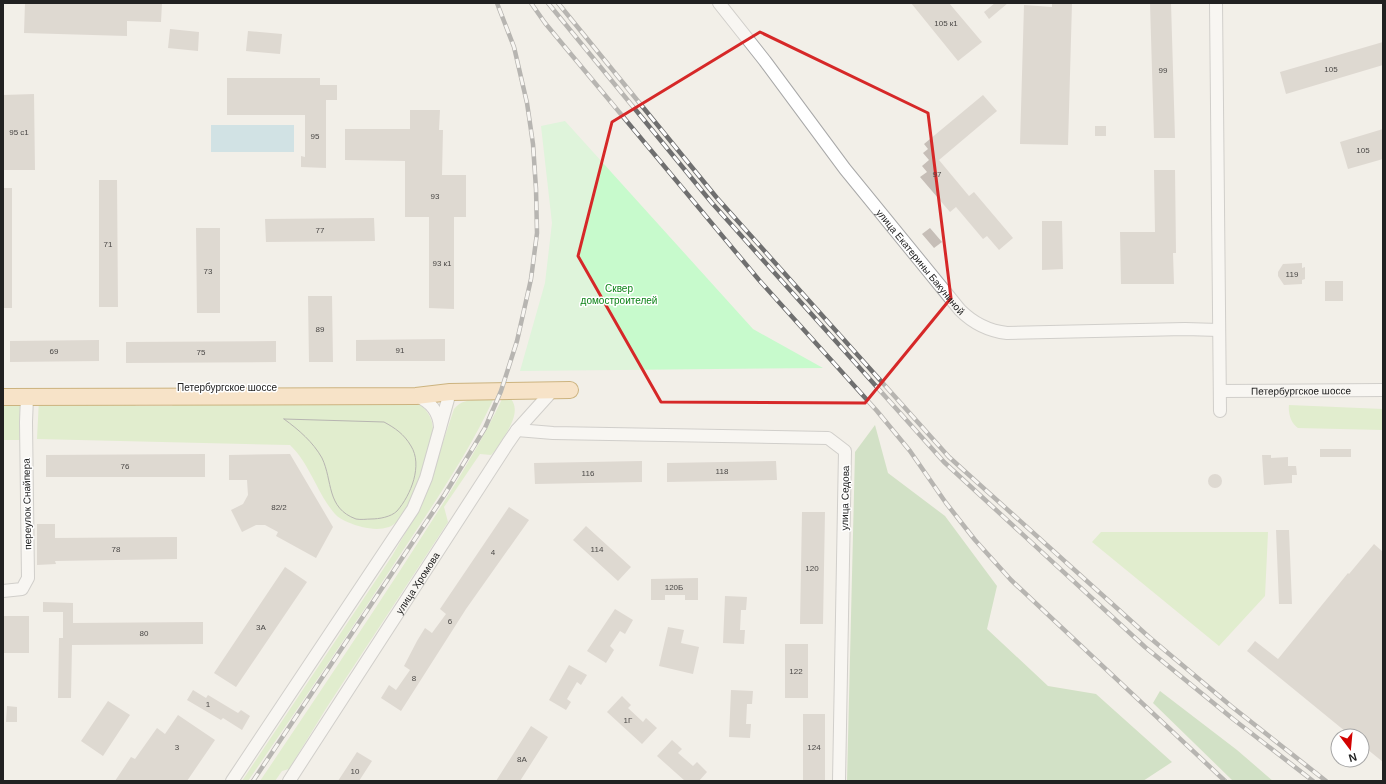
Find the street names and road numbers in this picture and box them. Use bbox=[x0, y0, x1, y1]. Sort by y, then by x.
street label: улица Екатерины Бакуниной bbox=[874, 207, 967, 317]
street label: Петербургское шоссе bbox=[177, 382, 277, 393]
street label: Петербургское шоссе bbox=[1251, 385, 1351, 396]
street label: переулок Снайпера bbox=[21, 458, 33, 550]
street label: улица Седова bbox=[839, 465, 851, 531]
street label: улица Хромова bbox=[393, 550, 442, 616]

